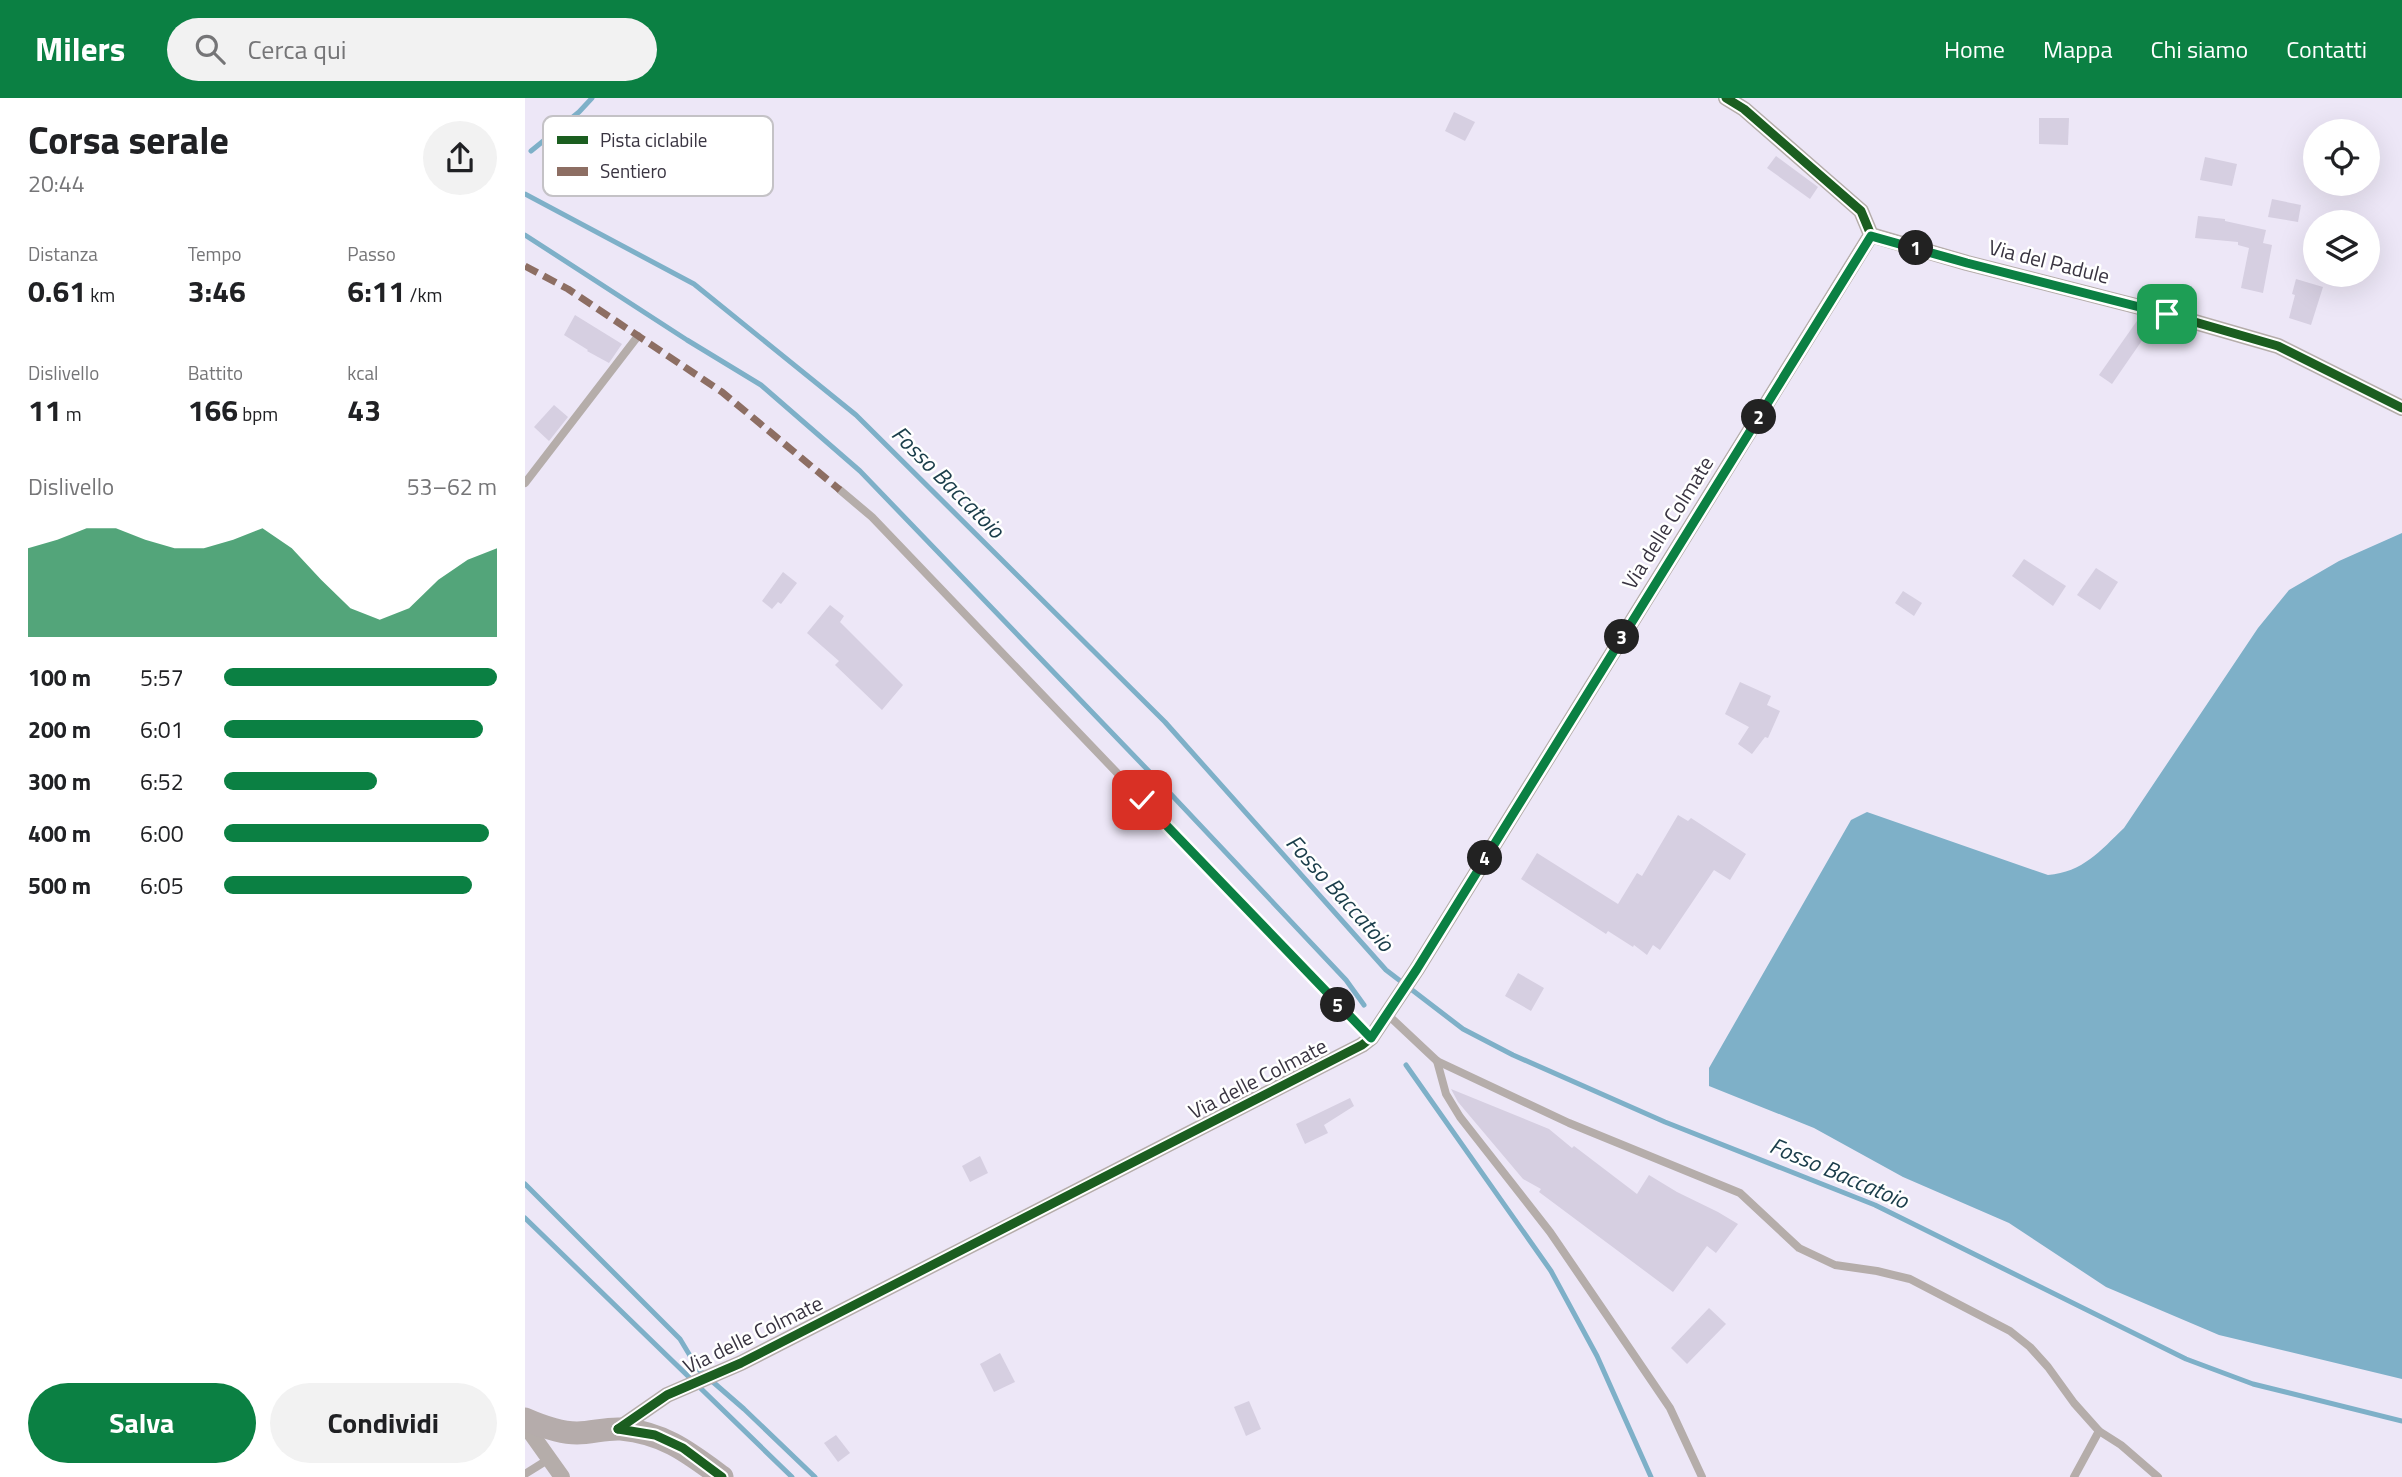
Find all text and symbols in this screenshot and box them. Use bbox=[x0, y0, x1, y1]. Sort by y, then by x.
search box bbox=[167, 18, 657, 81]
text: Milers bbox=[35, 24, 125, 74]
icon: search bbox=[191, 30, 229, 68]
text: Cerca qui bbox=[247, 30, 346, 69]
text: Home bbox=[1944, 31, 2005, 67]
text: Mappa bbox=[2043, 31, 2112, 67]
text: Chi siamo bbox=[2150, 31, 2248, 67]
text: Contatti bbox=[2286, 31, 2367, 67]
text: Corsa serale bbox=[28, 111, 229, 169]
legend bbox=[543, 116, 773, 196]
map controls bbox=[2303, 119, 2380, 287]
button: locate bbox=[2303, 119, 2380, 196]
button: share bbox=[423, 121, 497, 195]
text: Pista ciclabile bbox=[600, 125, 707, 154]
text: Sentiero bbox=[600, 156, 667, 185]
text: 20:44 bbox=[28, 166, 85, 201]
button: layers bbox=[2303, 210, 2380, 287]
pin: 1 bbox=[1899, 230, 1933, 266]
street label: Via del Padule bbox=[1985, 231, 2113, 292]
text: 1 bbox=[1910, 233, 1921, 262]
text: Distanza bbox=[28, 239, 98, 268]
text: Tempo bbox=[188, 239, 241, 268]
text: Passo bbox=[347, 239, 396, 268]
text: 0.61 bbox=[28, 268, 86, 314]
text: 3:46 bbox=[188, 268, 246, 314]
text: 6:11 bbox=[347, 268, 405, 314]
text: km bbox=[86, 280, 115, 309]
text: /km bbox=[405, 280, 442, 309]
pin bbox=[2137, 284, 2197, 344]
icon: arrive bbox=[2148, 295, 2186, 333]
text: Dislivello bbox=[28, 358, 99, 387]
text: Battito bbox=[188, 358, 243, 387]
text: kcal bbox=[347, 358, 378, 387]
text: 11 bbox=[28, 387, 62, 433]
text: 166 bbox=[188, 387, 238, 433]
text: 43 bbox=[347, 387, 381, 433]
text: m bbox=[62, 399, 82, 428]
text: bpm bbox=[238, 399, 278, 428]
pin: 2 bbox=[1741, 400, 1777, 434]
text: 2 bbox=[1753, 402, 1764, 431]
water label: Fosso Baccatoio bbox=[884, 417, 1013, 547]
street label: Via delle Colmate bbox=[1613, 450, 1721, 595]
text: Dislivello bbox=[28, 469, 114, 504]
text: 53–62 m bbox=[407, 469, 497, 504]
pin: 3 bbox=[1605, 620, 1639, 654]
text: 3 bbox=[1616, 622, 1627, 651]
text: 100 m bbox=[28, 660, 91, 695]
text: 5:57 bbox=[140, 660, 184, 695]
text: 200 m bbox=[28, 712, 91, 747]
text: 6:01 bbox=[140, 712, 184, 747]
text: 300 m bbox=[28, 764, 91, 799]
text: 6:52 bbox=[140, 764, 184, 799]
pin bbox=[1112, 770, 1172, 830]
icon: check bbox=[1123, 781, 1161, 819]
text: 400 m bbox=[28, 816, 91, 851]
text: 6:00 bbox=[140, 816, 184, 851]
water label: Fosso Baccatoio bbox=[1278, 826, 1403, 960]
pin: 4 bbox=[1467, 840, 1503, 876]
text: 4 bbox=[1479, 843, 1490, 872]
text: 500 m bbox=[28, 868, 91, 903]
text: 6:05 bbox=[140, 868, 184, 903]
pin: 5 bbox=[1321, 988, 1355, 1023]
text: 5 bbox=[1332, 990, 1343, 1019]
street label: Via delle Colmate bbox=[1183, 1029, 1332, 1127]
water label: Fosso Baccatoio bbox=[1764, 1128, 1915, 1218]
street label: Via delle Colmate bbox=[677, 1286, 828, 1382]
button: Salva bbox=[28, 1383, 256, 1463]
button: Condividi bbox=[270, 1383, 497, 1463]

